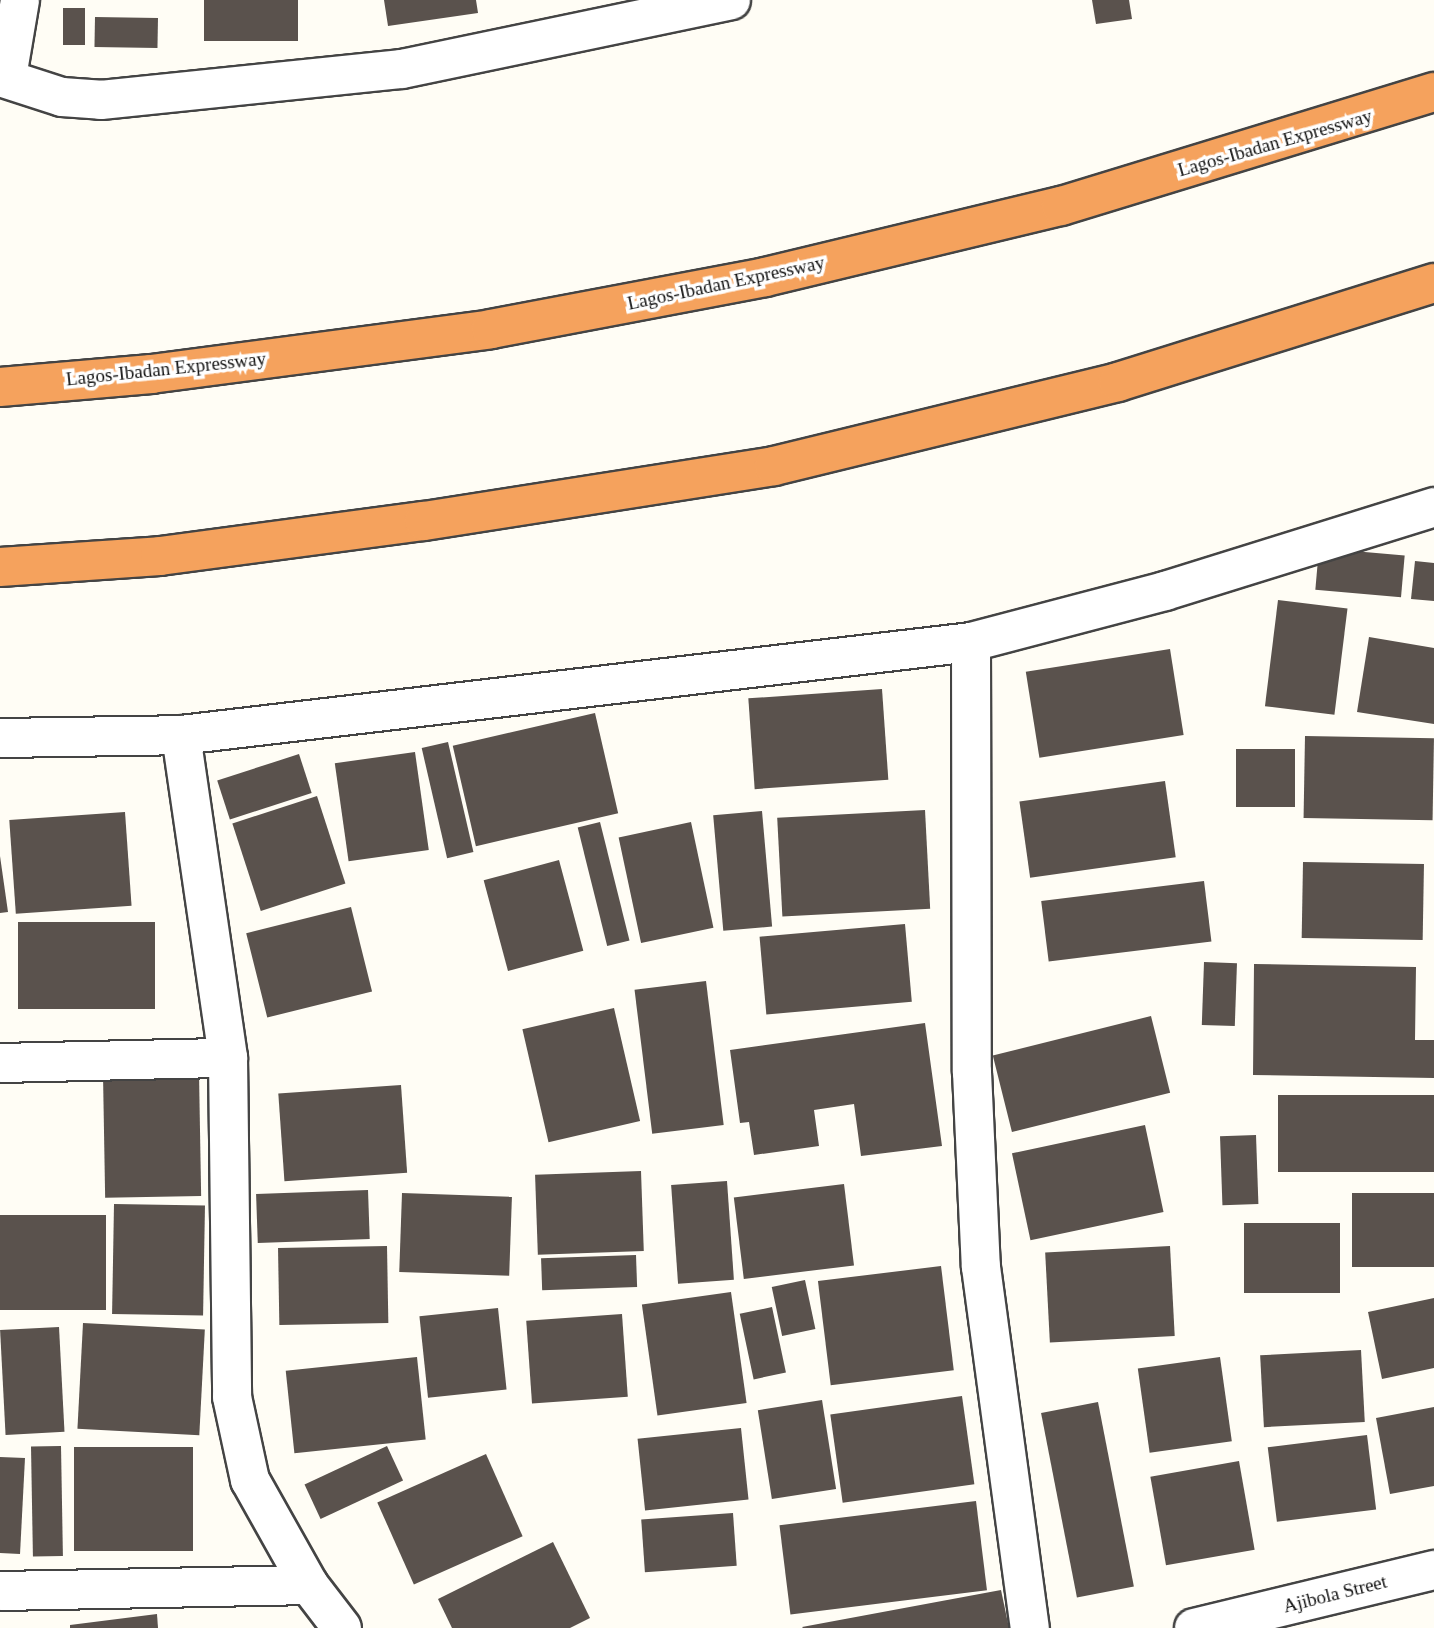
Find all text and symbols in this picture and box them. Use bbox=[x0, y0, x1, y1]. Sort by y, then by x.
street label: Lagos-Ibadan Expressway bbox=[1175, 104, 1375, 182]
street label: Lagos-Ibadan Expressway bbox=[625, 251, 827, 315]
street label: Lagos-Ibadan Expressway bbox=[65, 347, 267, 391]
street label: Ajibola Street bbox=[1281, 1570, 1389, 1618]

